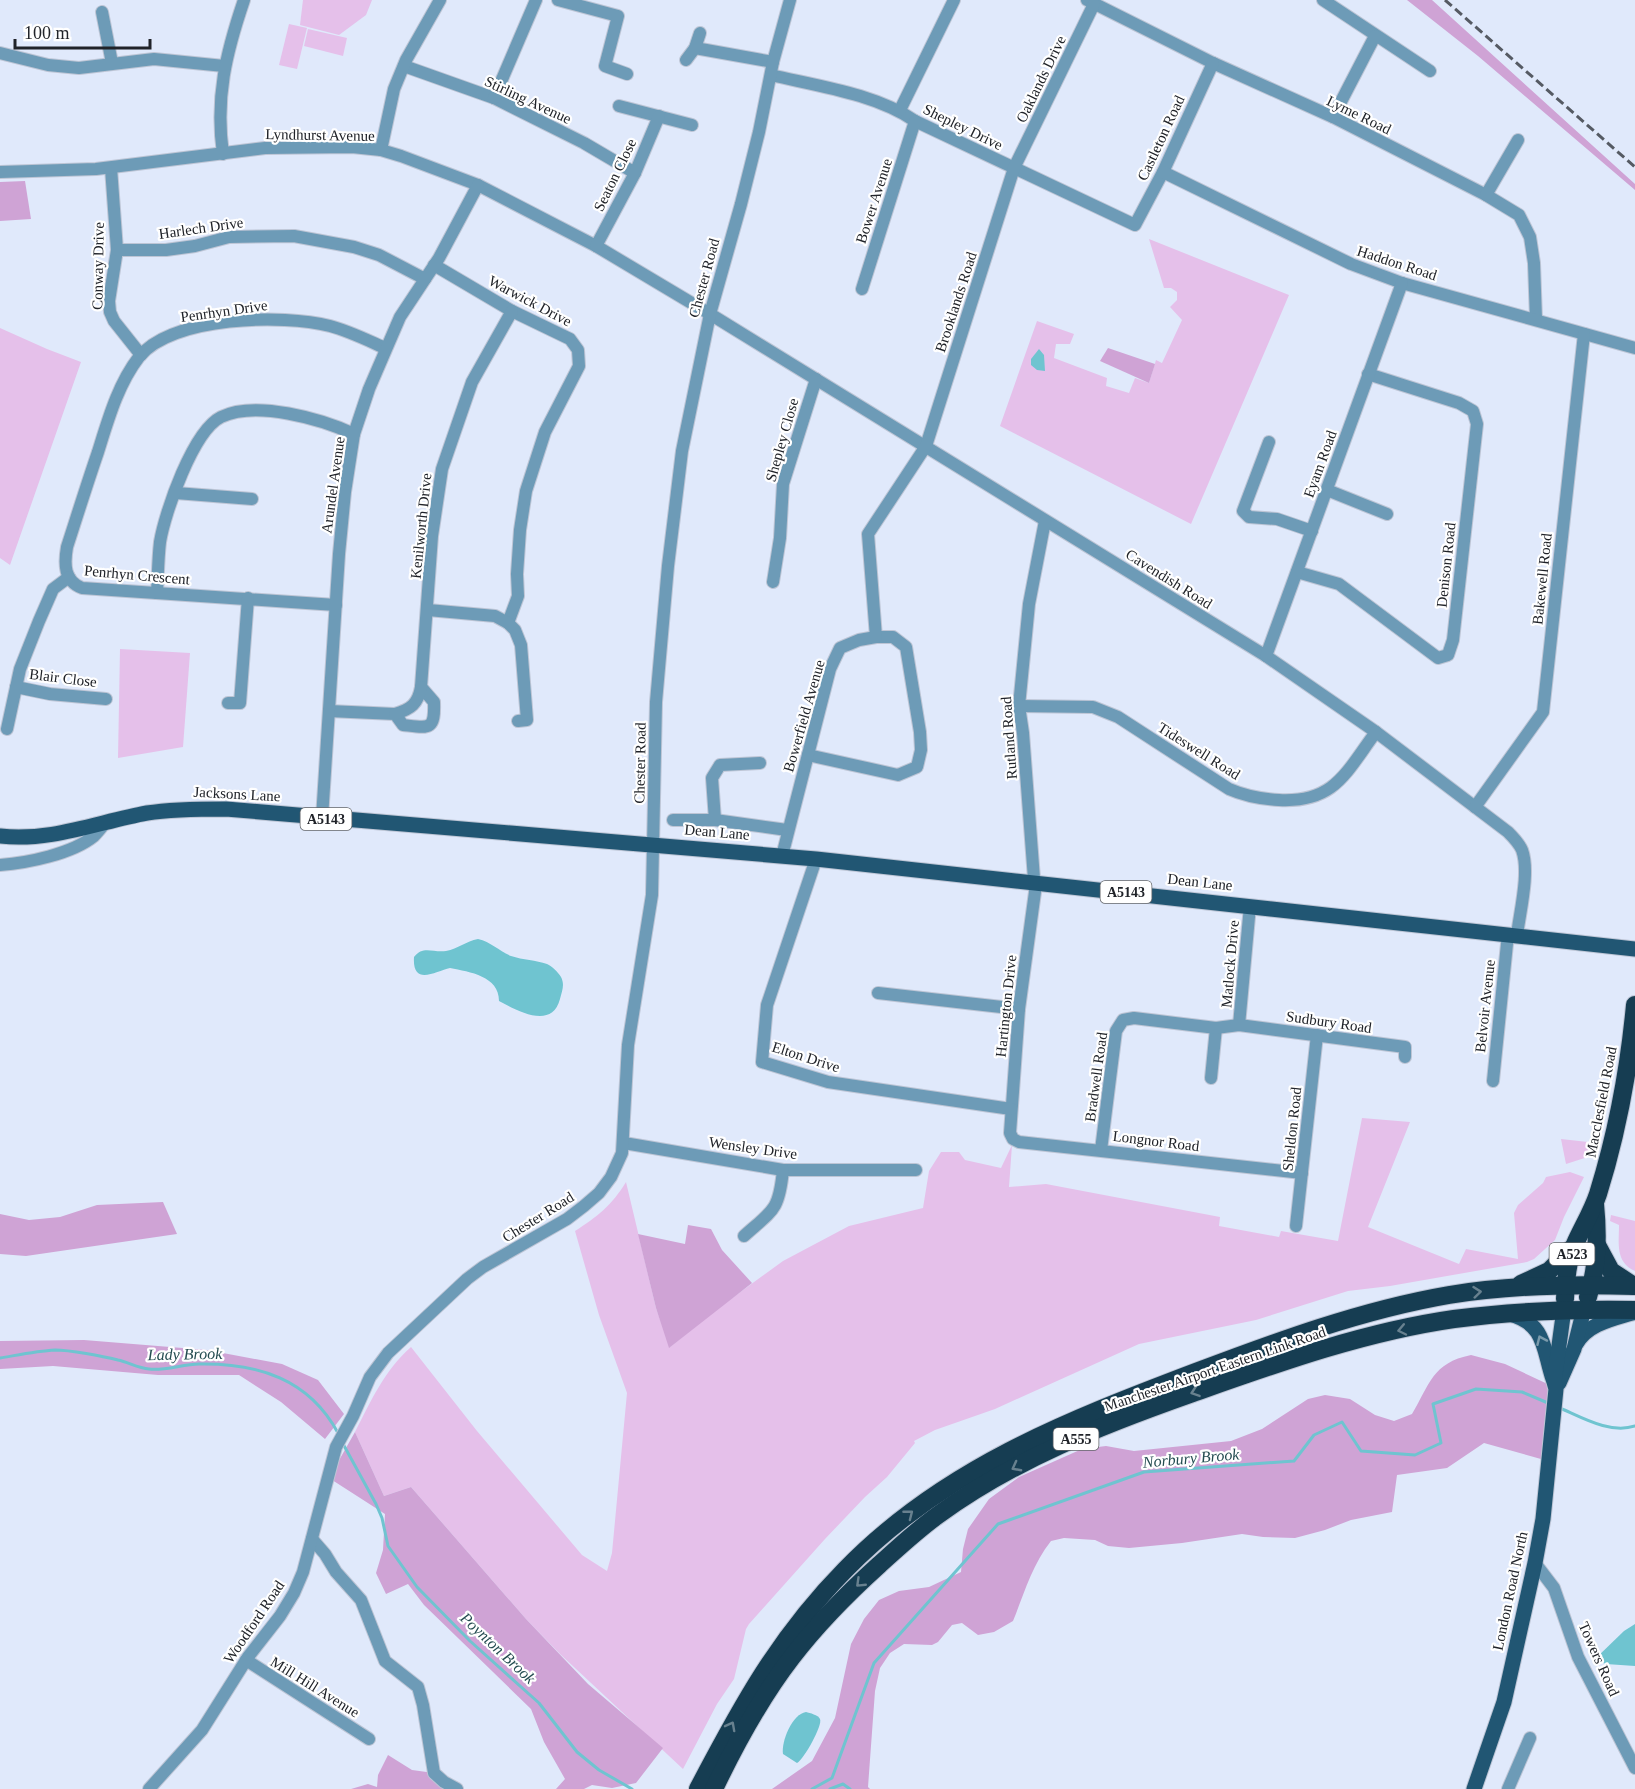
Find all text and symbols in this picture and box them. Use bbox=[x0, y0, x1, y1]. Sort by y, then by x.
scale bar bbox=[15, 12, 150, 50]
text: 100 m bbox=[24, 23, 70, 43]
street label: Oaklands Drive bbox=[1013, 33, 1069, 125]
street label: Stirling Avenue bbox=[482, 73, 574, 127]
street label: Castleton Road bbox=[1134, 92, 1188, 183]
street label: Lyme Road bbox=[1324, 93, 1394, 138]
street label: Shepley Drive bbox=[921, 101, 1006, 153]
street label: Lyndhurst Avenue bbox=[265, 126, 375, 144]
street label: Seaton Close bbox=[591, 136, 640, 214]
street label: Bower Avenue bbox=[853, 156, 895, 246]
street label: Harlech Drive bbox=[158, 214, 245, 242]
street label: Conway Drive bbox=[89, 222, 107, 310]
street label: Chester Road bbox=[686, 236, 722, 319]
street label: Haddon Road bbox=[1355, 243, 1439, 284]
street label: Brooklands Road bbox=[932, 249, 980, 354]
street label: Warwick Drive bbox=[486, 272, 575, 330]
street label: Penrhyn Drive bbox=[179, 297, 269, 325]
street label: Shepley Close bbox=[762, 396, 802, 484]
street label: Eyam Road bbox=[1300, 428, 1340, 500]
street label: Arundel Avenue bbox=[318, 435, 348, 534]
street label: Kenilworth Drive bbox=[407, 472, 435, 580]
street label: Denison Road bbox=[1434, 521, 1458, 608]
street label: Bakewell Road bbox=[1529, 532, 1555, 626]
street label: Cavendish Road bbox=[1123, 546, 1216, 612]
street label: Penrhyn Crescent bbox=[83, 562, 191, 588]
street label: Bowerfield Avenue bbox=[780, 658, 828, 774]
street label: Blair Close bbox=[28, 666, 98, 690]
street label: Rutland Road bbox=[998, 696, 1020, 780]
street label: Tideswell Road bbox=[1155, 719, 1244, 783]
street label: Chester Road bbox=[631, 722, 649, 804]
street label: Jacksons Lane bbox=[193, 784, 281, 804]
road number: A5143 bbox=[300, 808, 352, 830]
street label: Dean Lane bbox=[684, 821, 751, 843]
street label: Dean Lane bbox=[1167, 871, 1234, 893]
road number: A5143 bbox=[1100, 881, 1152, 903]
street label: Matlock Drive bbox=[1218, 919, 1242, 1008]
street label: Hartington Drive bbox=[993, 954, 1019, 1058]
street label: Belvoir Avenue bbox=[1472, 958, 1498, 1053]
street label: Sudbury Road bbox=[1285, 1008, 1373, 1036]
street label: Bradwell Road bbox=[1082, 1031, 1110, 1123]
street label: Elton Drive bbox=[770, 1039, 842, 1076]
street label: Macclesfield Road bbox=[1582, 1045, 1620, 1159]
street label: Sheldon Road bbox=[1280, 1086, 1304, 1172]
street label: Longnor Road bbox=[1112, 1128, 1201, 1154]
street label: Wensley Drive bbox=[708, 1134, 799, 1162]
street label: Chester Road bbox=[499, 1188, 577, 1245]
road number: A523 bbox=[1550, 1243, 1594, 1265]
one-way arrow bbox=[1473, 1286, 1482, 1299]
street label: Manchester Airport Eastern Link Road bbox=[1102, 1323, 1328, 1415]
one-way arrow bbox=[1397, 1323, 1407, 1336]
one-way arrow bbox=[1537, 1336, 1549, 1347]
water label: Lady Brook bbox=[147, 1345, 223, 1364]
one-way arrow bbox=[1191, 1384, 1201, 1397]
road number: A555 bbox=[1054, 1428, 1098, 1450]
water label: Norbury Brook bbox=[1141, 1445, 1241, 1472]
one-way arrow bbox=[1011, 1460, 1022, 1472]
one-way arrow bbox=[902, 1510, 913, 1521]
street label: London Road North bbox=[1490, 1530, 1530, 1652]
one-way arrow bbox=[856, 1576, 866, 1587]
street label: Woodford Road bbox=[221, 1577, 288, 1666]
water label: Poynton Brook bbox=[456, 1608, 539, 1688]
street label: Towers Road bbox=[1576, 1619, 1623, 1699]
street label: Mill Hill Avenue bbox=[268, 1653, 363, 1721]
one-way arrow bbox=[724, 1722, 735, 1732]

